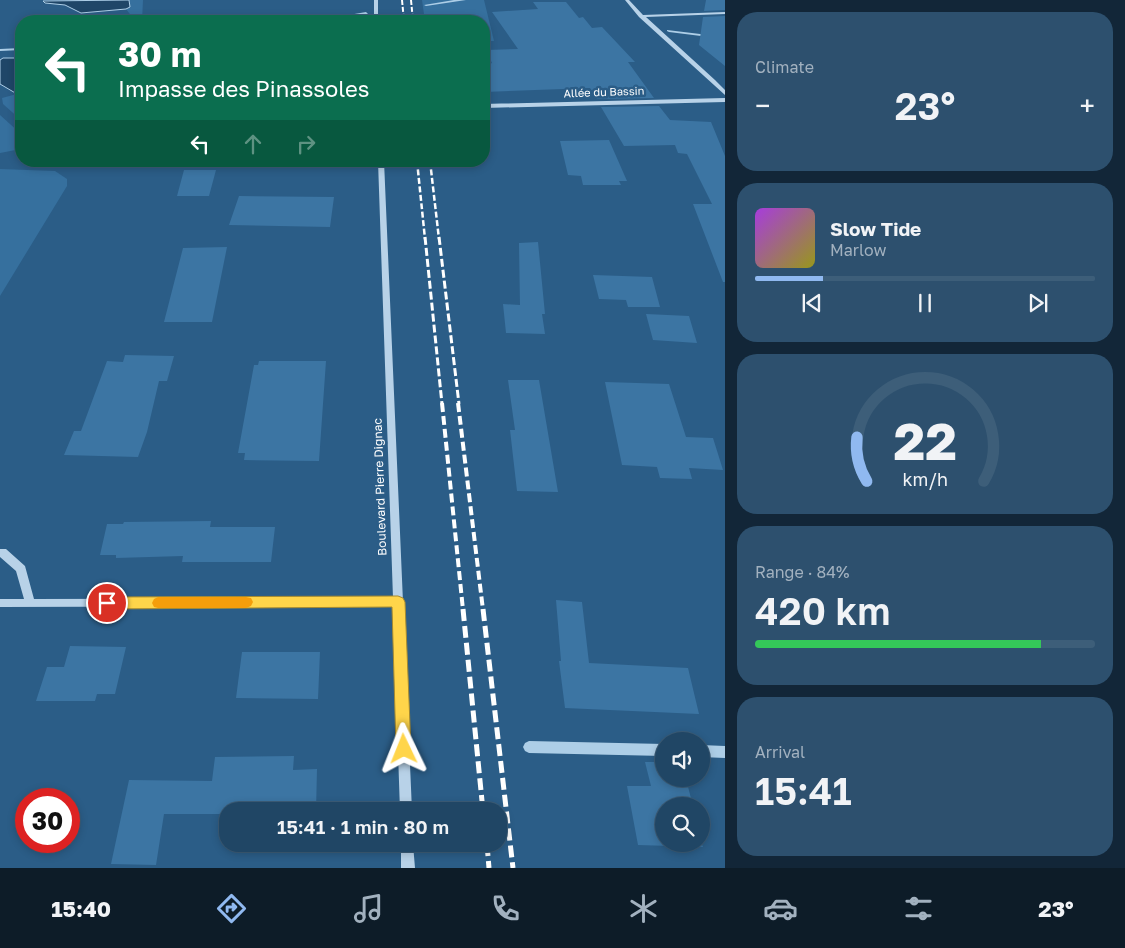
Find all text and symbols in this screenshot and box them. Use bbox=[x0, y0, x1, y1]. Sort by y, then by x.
text: 30 m bbox=[118, 33, 201, 75]
icon: left bbox=[35, 35, 100, 100]
text: Climate bbox=[755, 57, 814, 77]
text: Impasse des Pinassoles bbox=[118, 75, 369, 102]
text: 23° bbox=[895, 83, 955, 128]
street label: Allée du Bassin bbox=[563, 84, 645, 99]
text: − bbox=[755, 89, 770, 122]
text: + bbox=[1080, 89, 1095, 122]
icon: left bbox=[186, 130, 214, 158]
icon: ahead bbox=[239, 130, 267, 158]
icon: right bbox=[292, 130, 320, 158]
text: Slow Tide bbox=[830, 217, 921, 240]
text: Marlow bbox=[830, 240, 886, 260]
icon: previous bbox=[798, 289, 826, 317]
icon: pause bbox=[911, 289, 939, 317]
icon: next bbox=[1024, 289, 1052, 317]
text: 22 bbox=[893, 409, 957, 471]
street label: Boulevard Pierre Dignac bbox=[370, 417, 389, 556]
text: km/h bbox=[902, 468, 948, 490]
text: Range · 84% bbox=[755, 562, 849, 582]
pin bbox=[86, 582, 128, 624]
text: 420 km bbox=[755, 588, 891, 633]
icon: arrive bbox=[93, 589, 121, 617]
position arrow bbox=[377, 722, 429, 774]
map controls bbox=[655, 732, 710, 852]
button: sound bbox=[655, 732, 710, 787]
text: Arrival bbox=[755, 742, 805, 762]
text: 15:41 bbox=[755, 768, 852, 813]
speed limit sign: 30 bbox=[15, 788, 80, 853]
button: search bbox=[655, 797, 710, 852]
text: 15:41 · 1 min · 80 m bbox=[277, 815, 449, 838]
icon: directions bbox=[214, 891, 249, 926]
icon: music bbox=[351, 891, 386, 926]
icon: phone bbox=[488, 891, 523, 926]
icon: climate bbox=[626, 891, 661, 926]
icon: car bbox=[763, 891, 798, 926]
icon: filters bbox=[901, 891, 936, 926]
text: 15:40 bbox=[51, 895, 111, 922]
text: 23° bbox=[1038, 895, 1074, 922]

